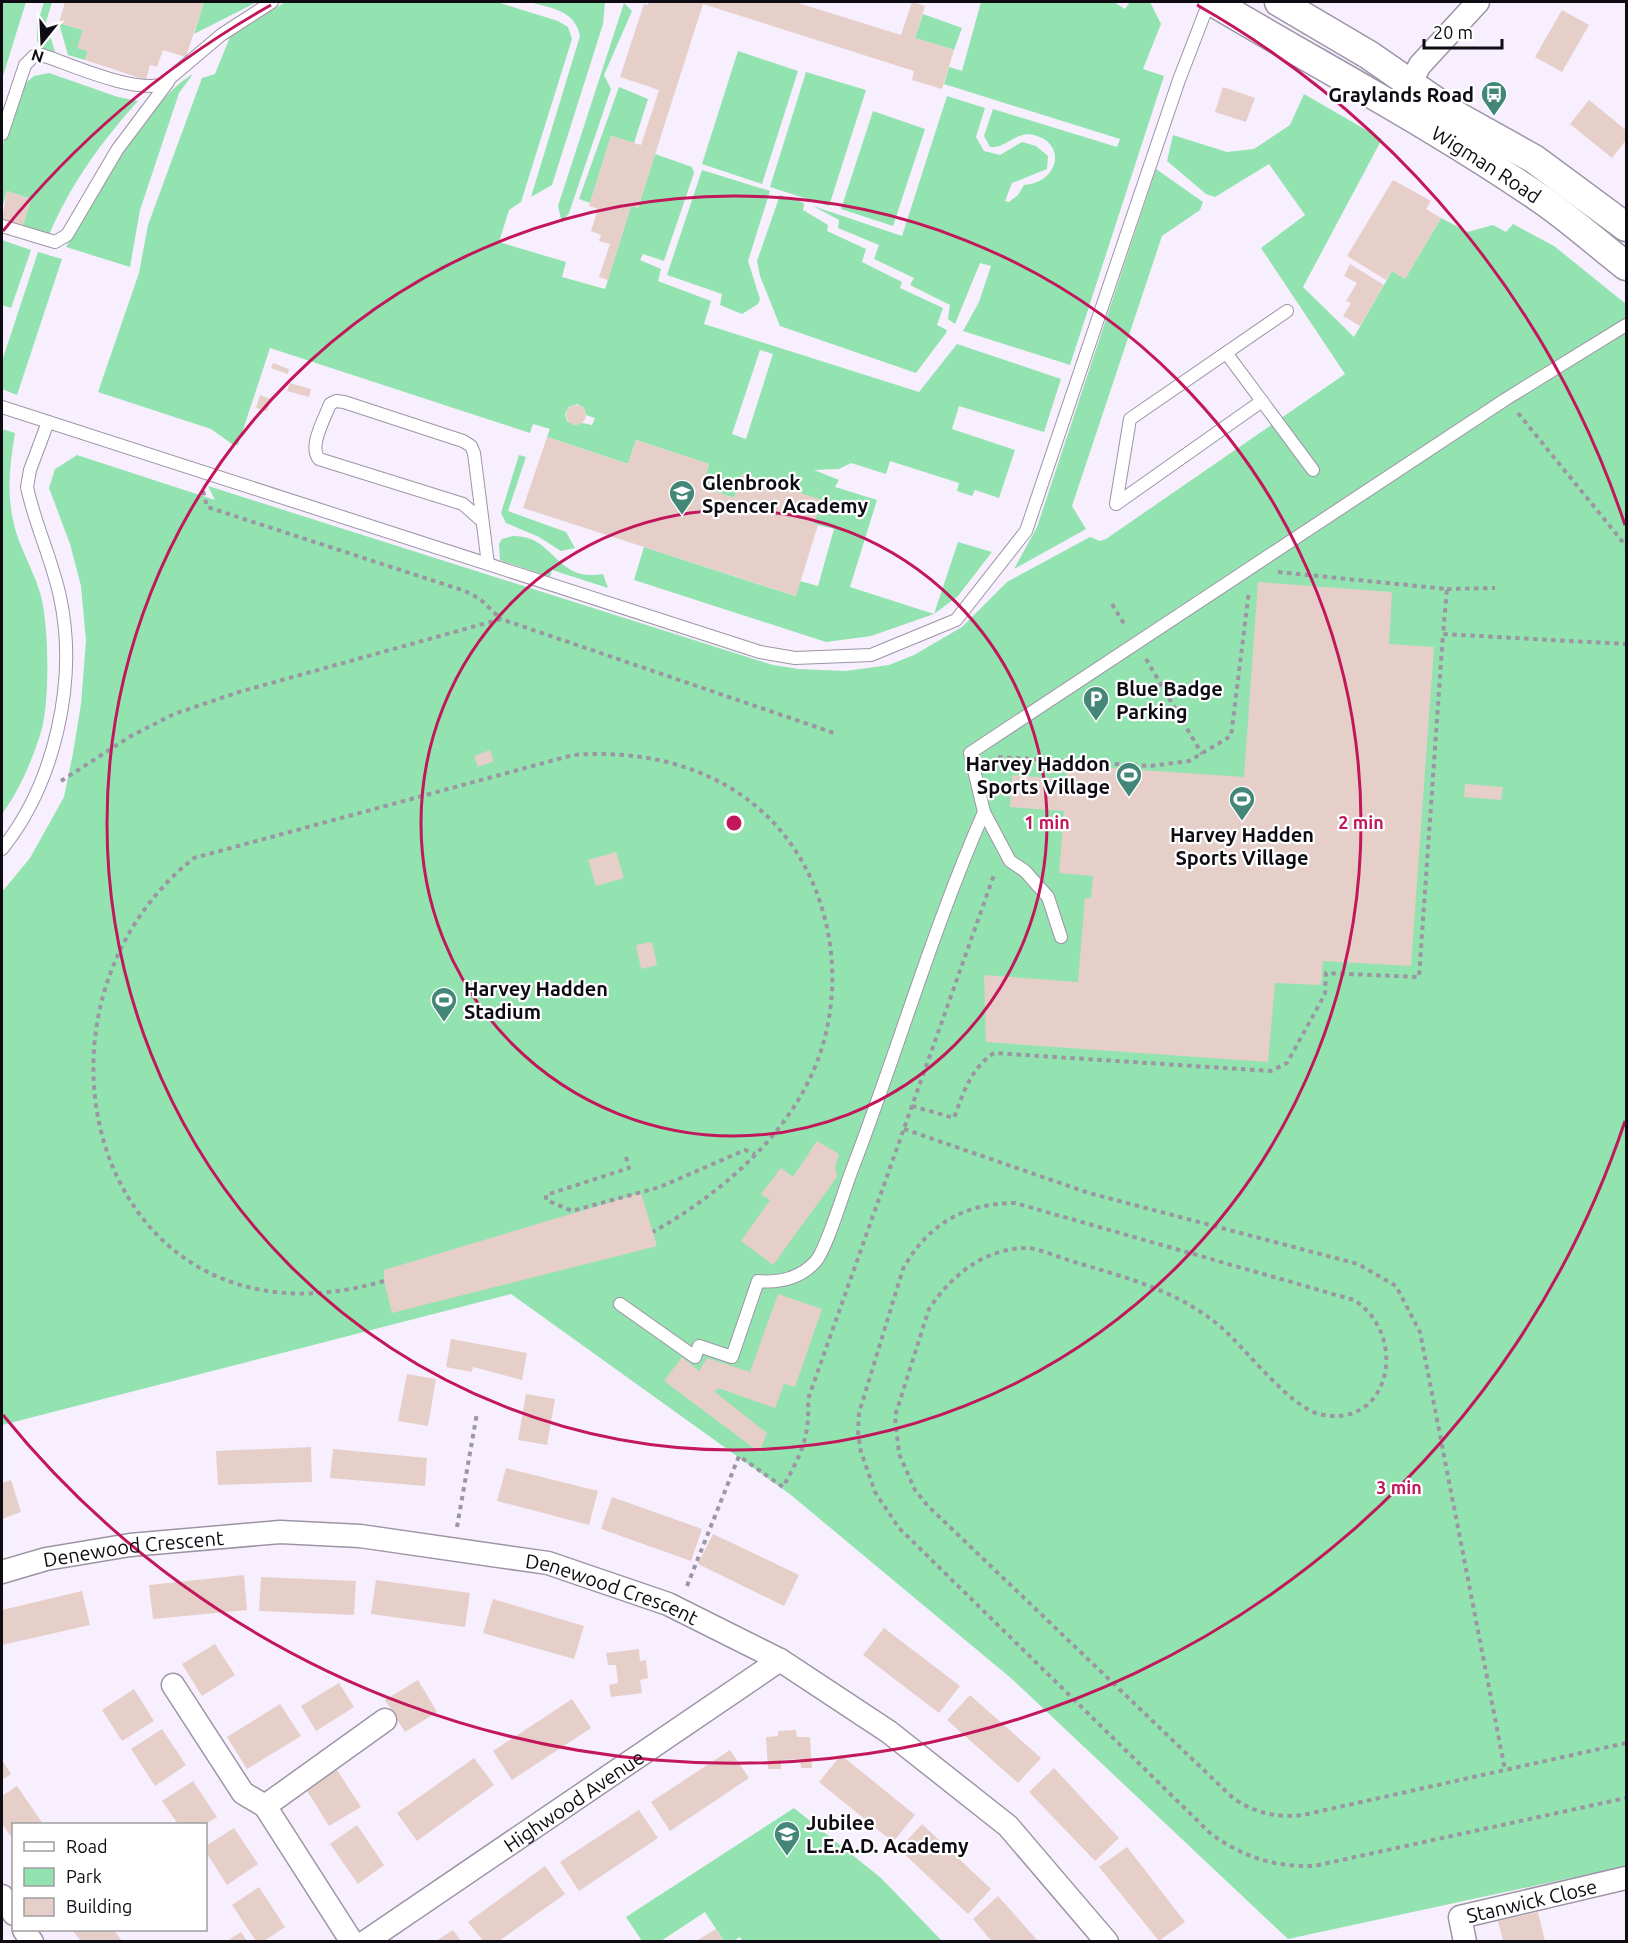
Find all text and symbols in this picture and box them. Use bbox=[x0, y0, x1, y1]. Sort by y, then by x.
north arrow bbox=[12, 12, 72, 72]
scale bar bbox=[1424, 12, 1502, 50]
text: 20 m bbox=[1433, 22, 1473, 42]
text: N bbox=[29, 46, 46, 67]
bus stop icon: Graylands Road bbox=[1479, 79, 1509, 117]
place label: Graylands Road bbox=[1328, 83, 1474, 106]
street label: Wigman Road bbox=[1428, 121, 1546, 207]
place label: Glenbrook Spencer Academy bbox=[702, 471, 868, 517]
school or university icon: Glenbrook Spencer Academy bbox=[667, 478, 697, 516]
place label: Blue Badge Parking bbox=[1116, 677, 1223, 723]
parking icon: Blue Badge Parking bbox=[1081, 684, 1111, 722]
place label: Harvey Haddon Sports Village bbox=[965, 752, 1110, 798]
sports icon: Harvey Haddon Sports Village bbox=[1114, 760, 1144, 798]
sports icon: Harvey Hadden Sports Village bbox=[1227, 784, 1257, 822]
text: 1 min bbox=[1024, 812, 1070, 832]
text: 2 min bbox=[1338, 812, 1384, 832]
centre of rings bbox=[724, 813, 744, 833]
place label: Harvey Hadden Sports Village bbox=[1170, 823, 1314, 869]
place label: Harvey Hadden Stadium bbox=[464, 977, 608, 1023]
sports icon: Harvey Hadden Stadium bbox=[429, 985, 459, 1023]
text: 3 min bbox=[1376, 1477, 1422, 1497]
street label: Denewood Crescent bbox=[41, 1525, 225, 1571]
street label: Denewood Crescent bbox=[524, 1548, 702, 1629]
street label: Highwood Avenue bbox=[499, 1745, 648, 1856]
place label: Jubilee L.E.A.D. Academy bbox=[806, 1811, 969, 1857]
school or university icon: Jubilee L.E.A.D. Academy bbox=[772, 1819, 802, 1857]
legend bbox=[12, 1823, 207, 1931]
text: Road bbox=[66, 1836, 108, 1856]
text: Park bbox=[66, 1866, 102, 1886]
street label: Stanwick Close bbox=[1464, 1874, 1599, 1927]
text: Building bbox=[66, 1896, 132, 1916]

